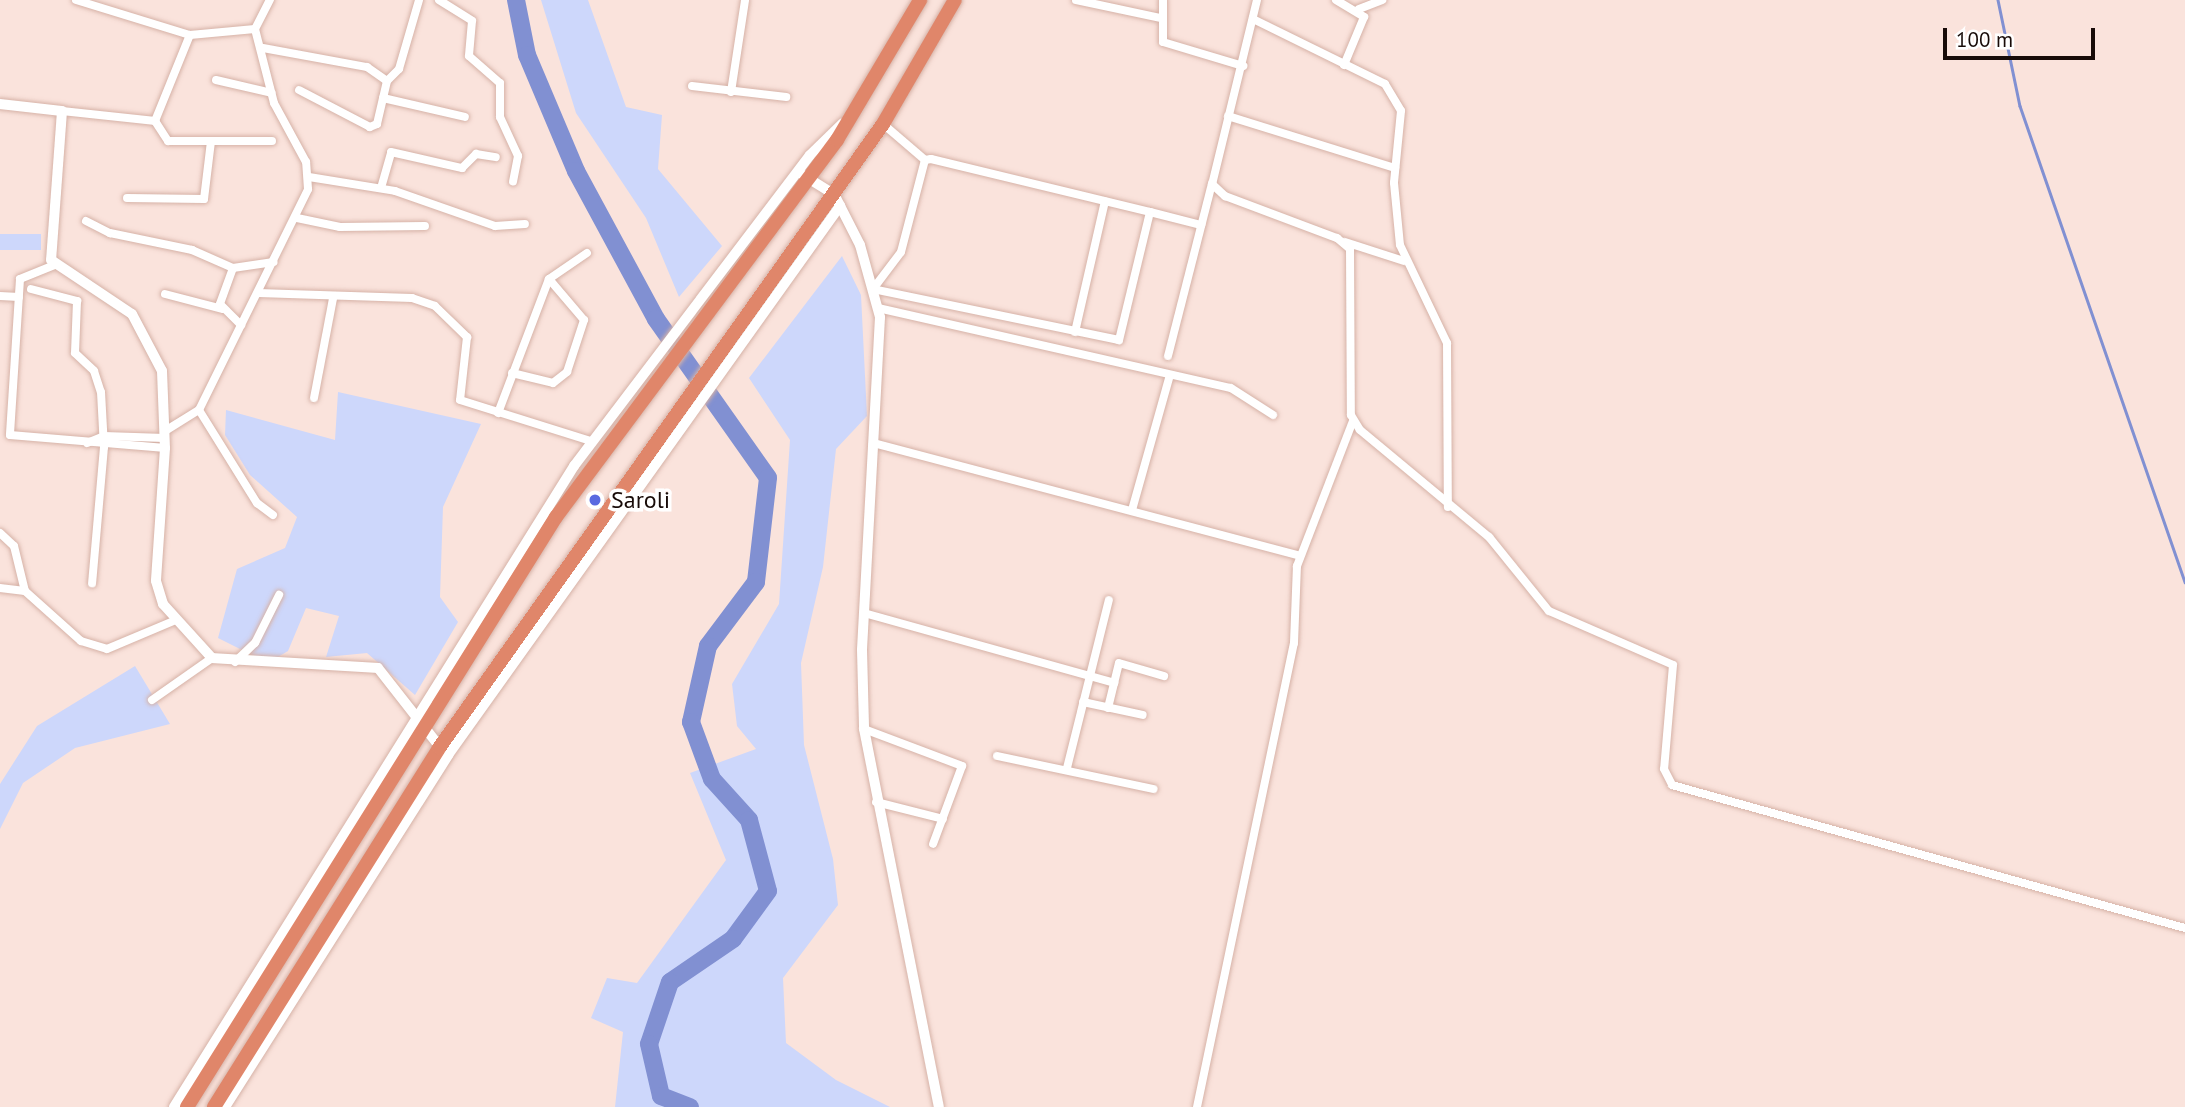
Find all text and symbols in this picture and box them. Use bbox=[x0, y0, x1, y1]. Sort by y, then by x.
scale bar bbox=[1947, 14, 2099, 58]
text: 100 m bbox=[1956, 26, 2013, 53]
place label: Saroli bbox=[611, 486, 670, 514]
marker: Saroli bbox=[585, 490, 605, 510]

